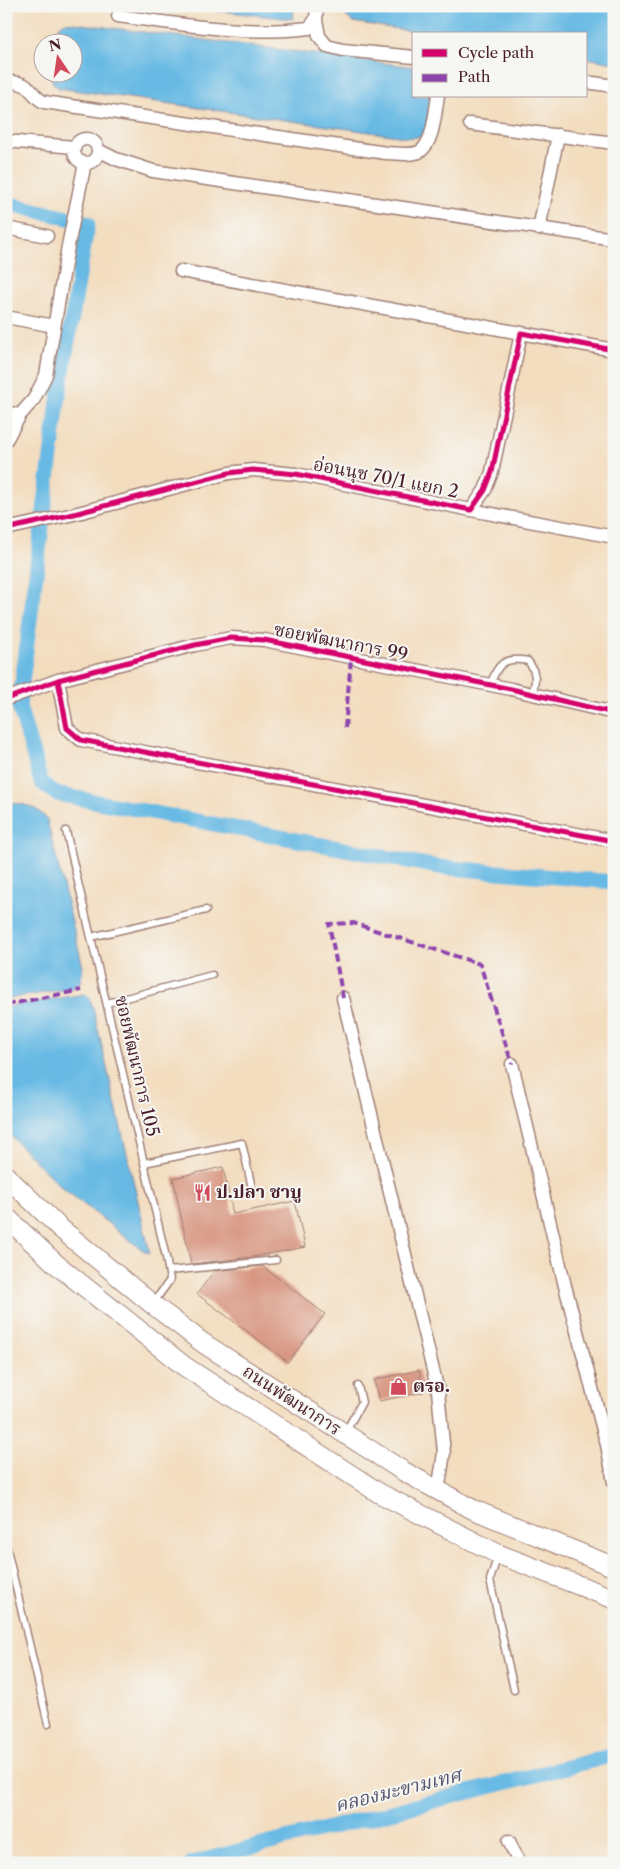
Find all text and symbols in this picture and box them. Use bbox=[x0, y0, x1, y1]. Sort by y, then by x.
north arrow bbox=[32, 32, 82, 82]
legend bbox=[412, 32, 588, 98]
text: N bbox=[47, 35, 63, 55]
text: Cycle path bbox=[458, 43, 535, 62]
text: Path bbox=[458, 67, 491, 86]
street label: อ่อนนุช 70/1 แยก 2 bbox=[311, 453, 460, 504]
street label: ซอยพัฒนาการ 99 bbox=[272, 618, 410, 666]
street label: ซอยพัฒนาการ 105 bbox=[110, 993, 164, 1139]
place label: ป.ปลา ชาบู bbox=[216, 1181, 302, 1203]
restaurant icon: ป.ปลา ชาบู bbox=[192, 1182, 212, 1202]
street label: ถนนพัฒนาการ bbox=[239, 1360, 345, 1440]
place label: ตรอ. bbox=[413, 1375, 450, 1397]
shop icon: ตรอ. bbox=[389, 1376, 409, 1396]
water label: คลองมะขามเทศ bbox=[333, 1763, 466, 1817]

